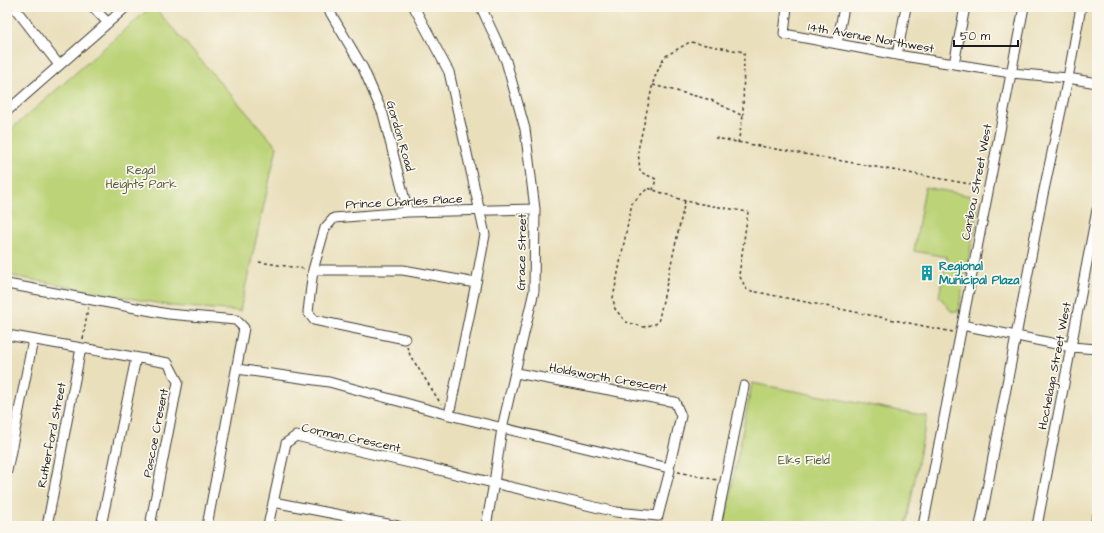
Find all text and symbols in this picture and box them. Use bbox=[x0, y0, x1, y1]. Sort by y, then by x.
street label: 14th Avenue Northwest bbox=[807, 19, 936, 57]
scale bar bbox=[954, 22, 1018, 48]
text: 50 m bbox=[960, 28, 991, 45]
street label: Gordon Road bbox=[382, 99, 418, 173]
street label: Caribou Street West bbox=[957, 122, 997, 241]
park label: Regal Heights Park bbox=[105, 162, 177, 194]
street label: Prince Charles Place bbox=[345, 190, 463, 214]
street label: Grace Street bbox=[513, 213, 531, 291]
place label: Regional Municipal Plaza bbox=[939, 258, 1020, 290]
building icon: Regional Municipal Plaza bbox=[918, 264, 936, 282]
street label: Hochelaga Street West bbox=[1034, 301, 1077, 431]
street label: Holdsworth Crescent bbox=[548, 359, 668, 397]
street label: Rutherford Street bbox=[33, 381, 71, 489]
street label: Pascoe Cresent bbox=[139, 387, 173, 479]
street label: Corman Crescent bbox=[300, 419, 402, 457]
park label: Elks Field bbox=[778, 452, 830, 469]

